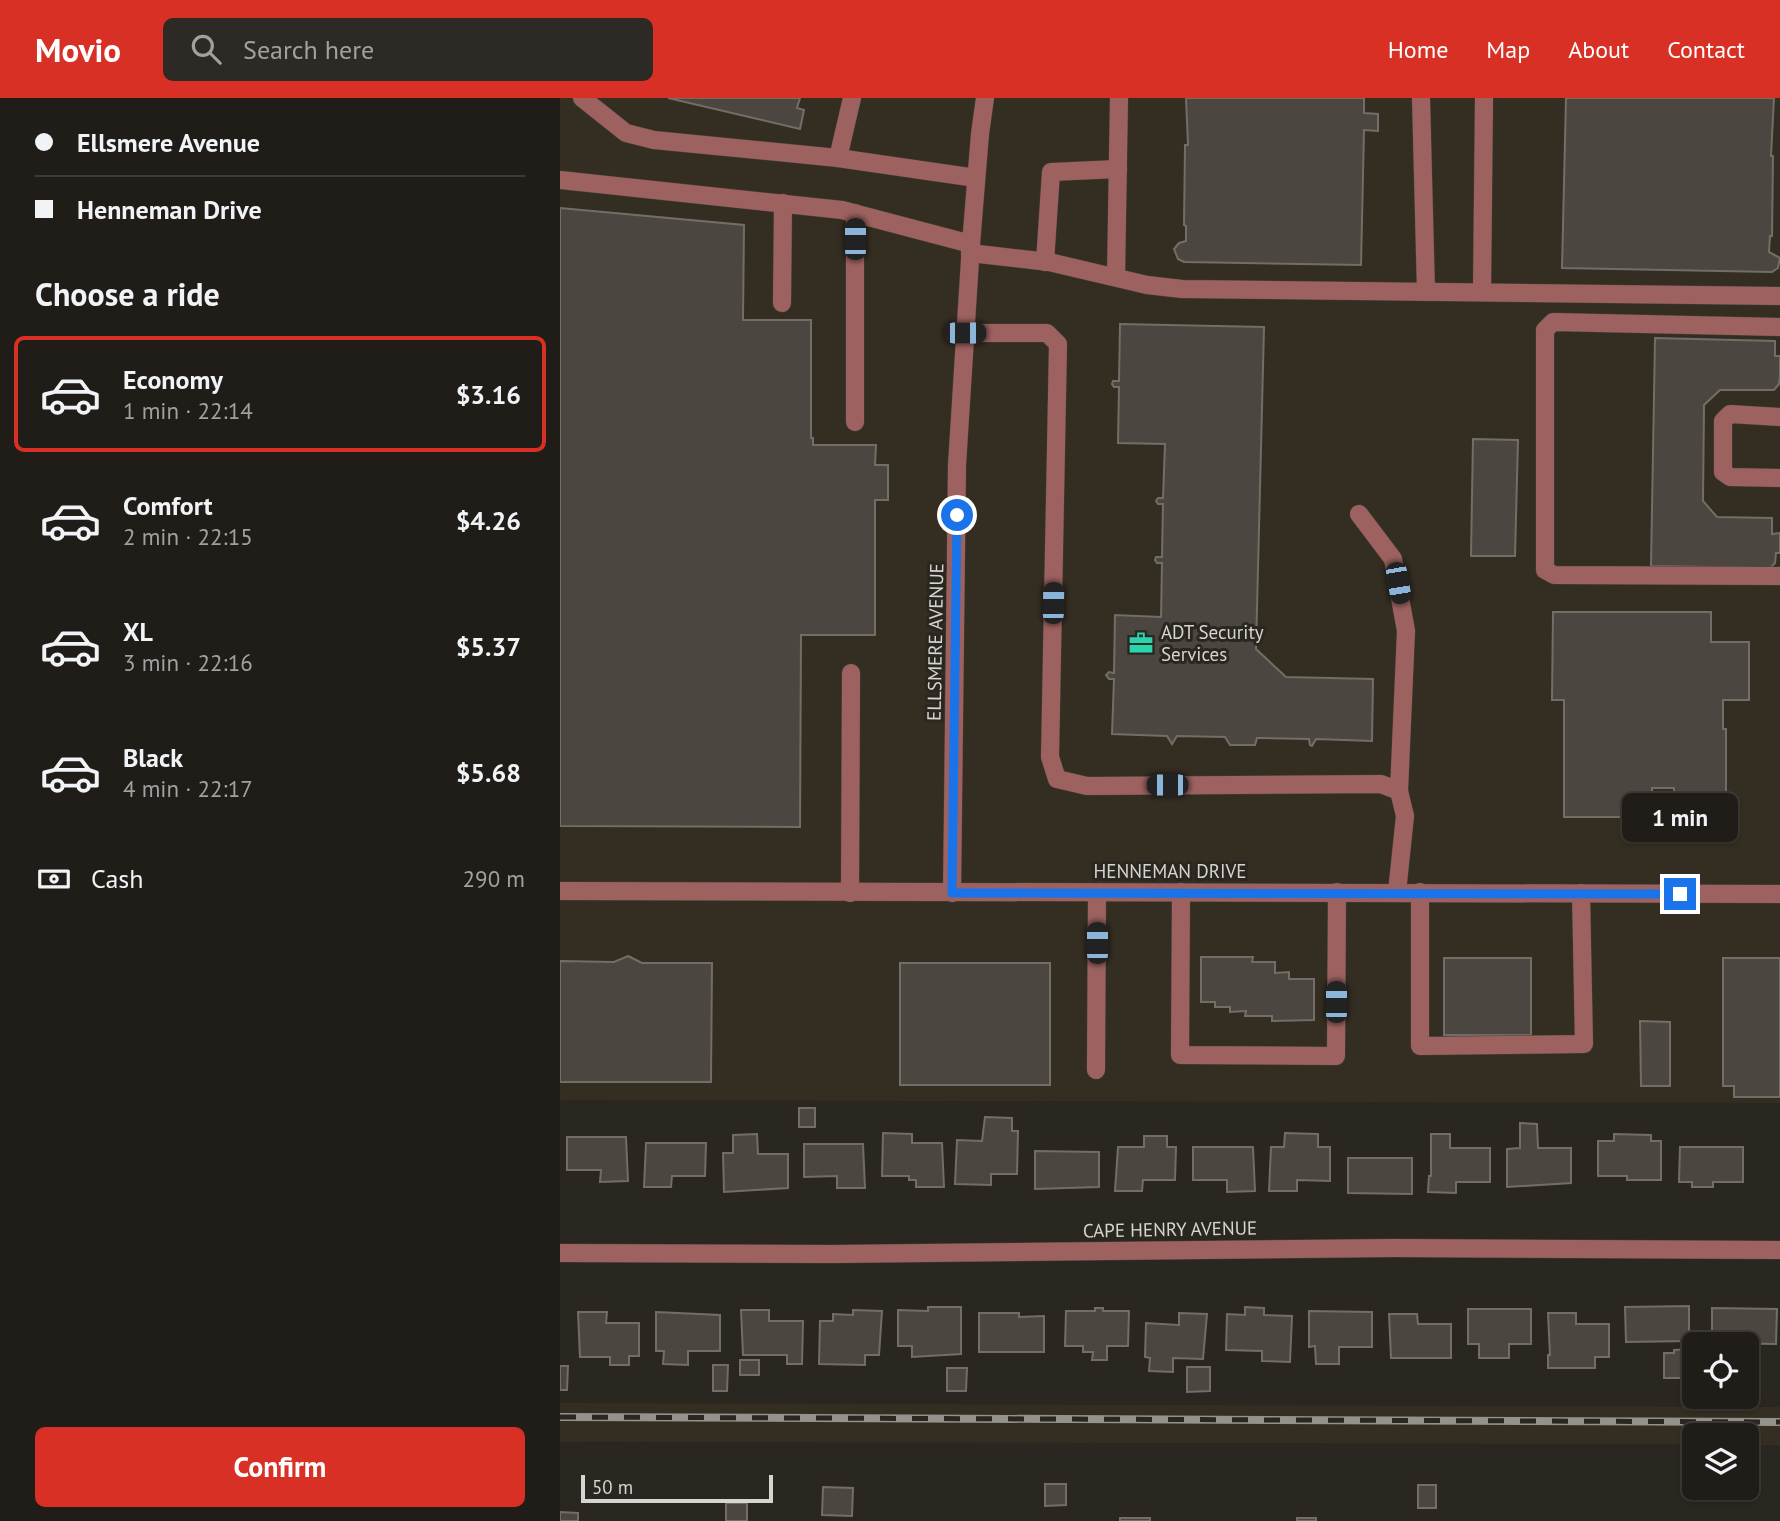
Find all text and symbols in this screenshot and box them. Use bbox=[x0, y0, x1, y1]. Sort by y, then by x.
search box bbox=[163, 18, 653, 81]
text: Movio bbox=[35, 28, 121, 71]
icon: search bbox=[187, 30, 225, 68]
text: Search here bbox=[243, 33, 374, 66]
text: Home bbox=[1388, 34, 1448, 65]
text: Map bbox=[1486, 34, 1530, 65]
text: About bbox=[1568, 34, 1629, 65]
text: Contact bbox=[1667, 34, 1745, 65]
text: Ellsmere Avenue bbox=[77, 126, 260, 159]
text: Henneman Drive bbox=[77, 193, 262, 226]
car bbox=[845, 218, 866, 260]
text: Choose a ride bbox=[35, 273, 220, 315]
car bbox=[945, 323, 987, 344]
icon: car bbox=[39, 363, 102, 426]
text: Economy bbox=[123, 363, 223, 396]
text: $3.16 bbox=[456, 378, 521, 411]
text: 1 min · 22:14 bbox=[123, 396, 253, 425]
icon: car bbox=[39, 489, 102, 552]
text: Comfort bbox=[123, 489, 213, 522]
route start bbox=[941, 499, 973, 531]
text: $4.26 bbox=[456, 504, 521, 537]
text: 2 min · 22:15 bbox=[123, 522, 253, 551]
car bbox=[1385, 560, 1412, 606]
street label: ELLSMERE AVENUE bbox=[922, 563, 948, 721]
car bbox=[1043, 582, 1064, 624]
icon: car bbox=[39, 615, 102, 678]
text: XL bbox=[123, 615, 153, 648]
place label: ADT Security Services bbox=[1161, 620, 1264, 666]
office icon: ADT Security Services bbox=[1127, 629, 1155, 657]
text: $5.37 bbox=[456, 630, 521, 663]
text: 3 min · 22:16 bbox=[123, 648, 253, 677]
icon: car bbox=[39, 741, 102, 804]
text: Black bbox=[123, 741, 183, 774]
text: $5.68 bbox=[456, 756, 521, 789]
text: 4 min · 22:17 bbox=[123, 774, 253, 803]
car bbox=[1147, 775, 1189, 796]
callout: 1 min bbox=[1622, 792, 1738, 842]
text: 1 min bbox=[1652, 803, 1708, 832]
street label: HENNEMAN DRIVE bbox=[1094, 859, 1246, 883]
icon: cash bbox=[35, 860, 73, 898]
text: Cash bbox=[91, 862, 143, 895]
text: 290 m bbox=[463, 864, 525, 893]
route end bbox=[1664, 878, 1696, 910]
car bbox=[1087, 922, 1108, 964]
car bbox=[1326, 981, 1347, 1023]
street label: CAPE HENRY AVENUE bbox=[1083, 1215, 1257, 1243]
map controls bbox=[1682, 1332, 1759, 1500]
button: locate bbox=[1682, 1332, 1759, 1409]
button: layers bbox=[1682, 1423, 1759, 1500]
button: Confirm bbox=[35, 1427, 525, 1507]
scale bar bbox=[581, 1472, 774, 1504]
text: 50 m bbox=[592, 1475, 633, 1499]

